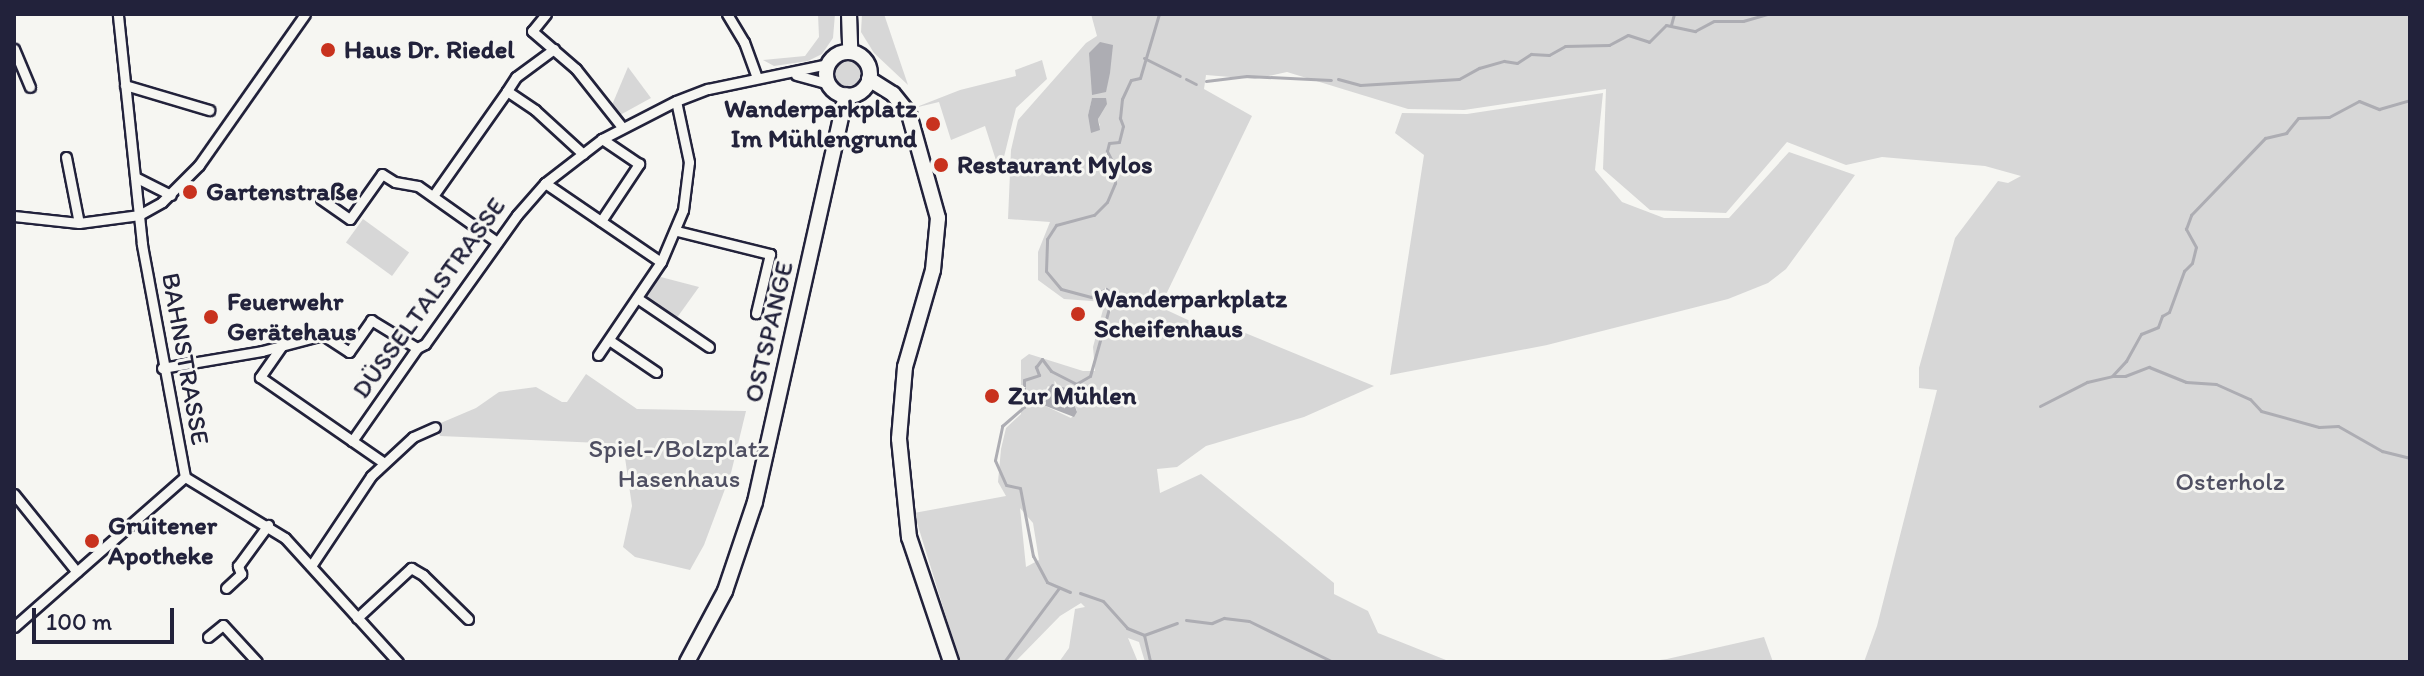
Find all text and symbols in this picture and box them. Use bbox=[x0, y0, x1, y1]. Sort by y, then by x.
place label: Haus Dr. Riedel bbox=[344, 34, 516, 66]
marker: Haus Dr. Riedel bbox=[319, 41, 337, 59]
place label: Wanderparkplatz Im Mühlengrund bbox=[724, 93, 917, 154]
marker: Wanderparkplatz Im Mühlengrund bbox=[924, 115, 942, 133]
place label: Restaurant Mylos bbox=[957, 149, 1153, 181]
marker: Restaurant Mylos bbox=[932, 156, 950, 174]
place label: Gartenstraße bbox=[206, 176, 358, 208]
marker: Gartenstraße bbox=[181, 183, 199, 201]
street label: DÜSSELTALSTRASSE bbox=[346, 191, 512, 405]
street label: OSTSPANGE bbox=[738, 258, 800, 406]
street label: BAHNSTRASSE bbox=[154, 270, 216, 448]
place label: Wanderparkplatz Scheifenhaus bbox=[1094, 283, 1287, 344]
place label: Feuerwehr Gerätehaus bbox=[227, 286, 357, 348]
marker: Wanderparkplatz Scheifenhaus bbox=[1069, 305, 1087, 323]
marker: Feuerwehr Gerätehaus bbox=[202, 308, 220, 326]
place label: Zur Mühlen bbox=[1008, 380, 1137, 412]
marker: Zur Mühlen bbox=[983, 387, 1001, 405]
park label: Spiel-/Bolzplatz Hasenhaus bbox=[588, 433, 770, 494]
park label: Osterholz bbox=[2175, 466, 2285, 498]
place label: Gruitener Apotheke bbox=[108, 510, 217, 572]
marker: Gruitener Apotheke bbox=[83, 532, 101, 550]
scale bar bbox=[36, 592, 178, 642]
text: 100 m bbox=[46, 607, 112, 636]

